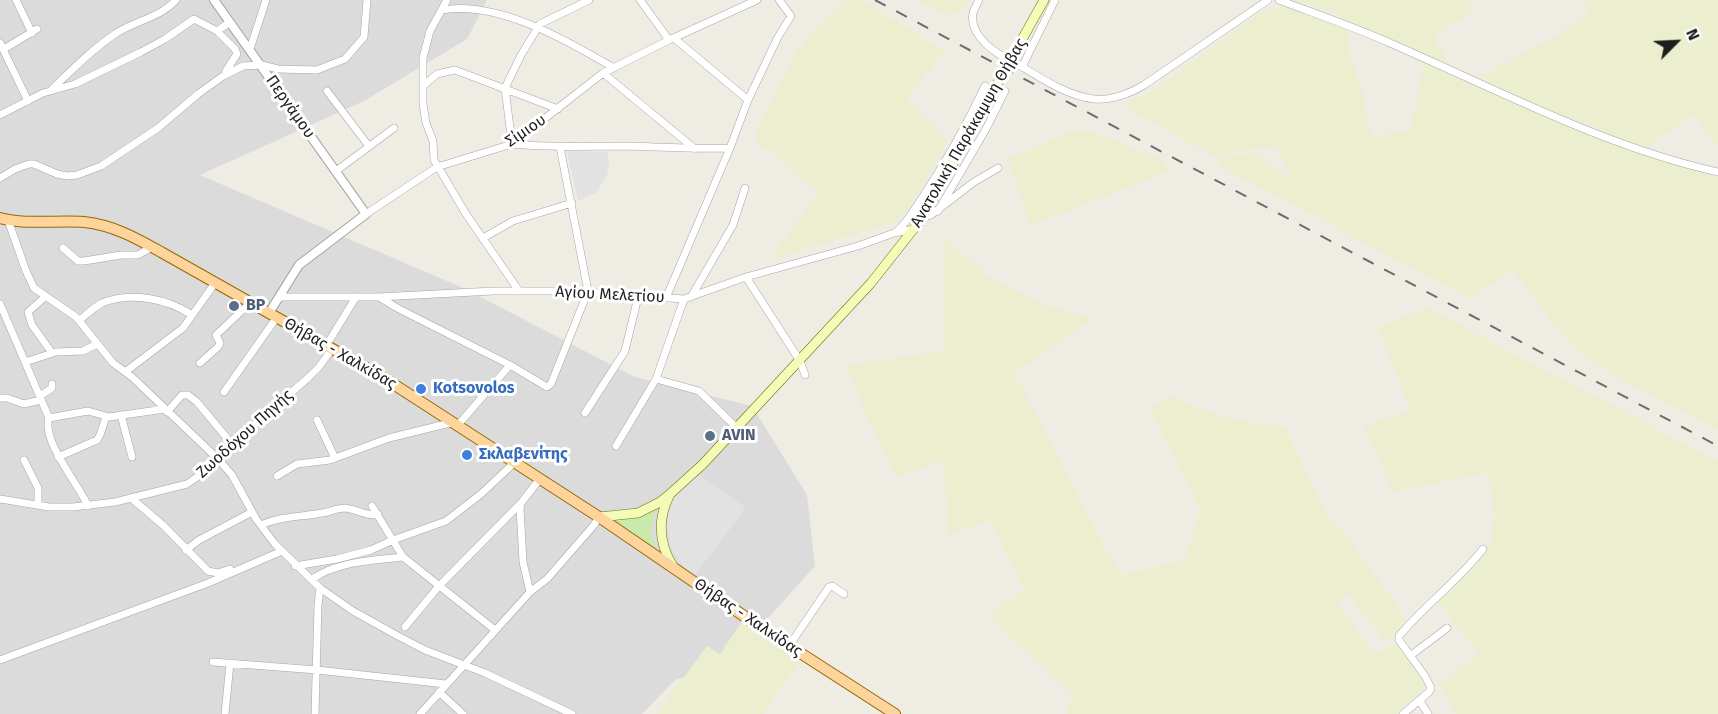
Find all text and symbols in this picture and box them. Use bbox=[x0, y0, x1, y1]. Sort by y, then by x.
north arrow bbox=[1646, 12, 1706, 72]
text: N bbox=[1682, 26, 1704, 43]
street label: Ανατολική Παράκαμψη Θήβας bbox=[907, 35, 1031, 231]
street label: Περγάμου bbox=[261, 72, 319, 142]
street label: Σίμιου bbox=[502, 110, 550, 152]
street label: Αγίου Μελετίου bbox=[555, 283, 665, 307]
place label: BP bbox=[246, 296, 265, 316]
marker: BP bbox=[227, 299, 241, 313]
street label: Θήβας - Χαλκίδας bbox=[280, 314, 400, 394]
place label: Kotsovolos bbox=[433, 379, 514, 399]
marker: Kotsovolos bbox=[414, 382, 428, 396]
street label: Ζωοδόχου Πηγής bbox=[193, 386, 297, 482]
place label: AVIN bbox=[722, 426, 756, 446]
marker: AVIN bbox=[703, 429, 717, 443]
place label: Σκλαβενίτης bbox=[479, 445, 568, 465]
marker: Σκλαβενίτης bbox=[460, 448, 474, 462]
street label: Θήβας - Χαλκίδας bbox=[690, 575, 806, 661]

